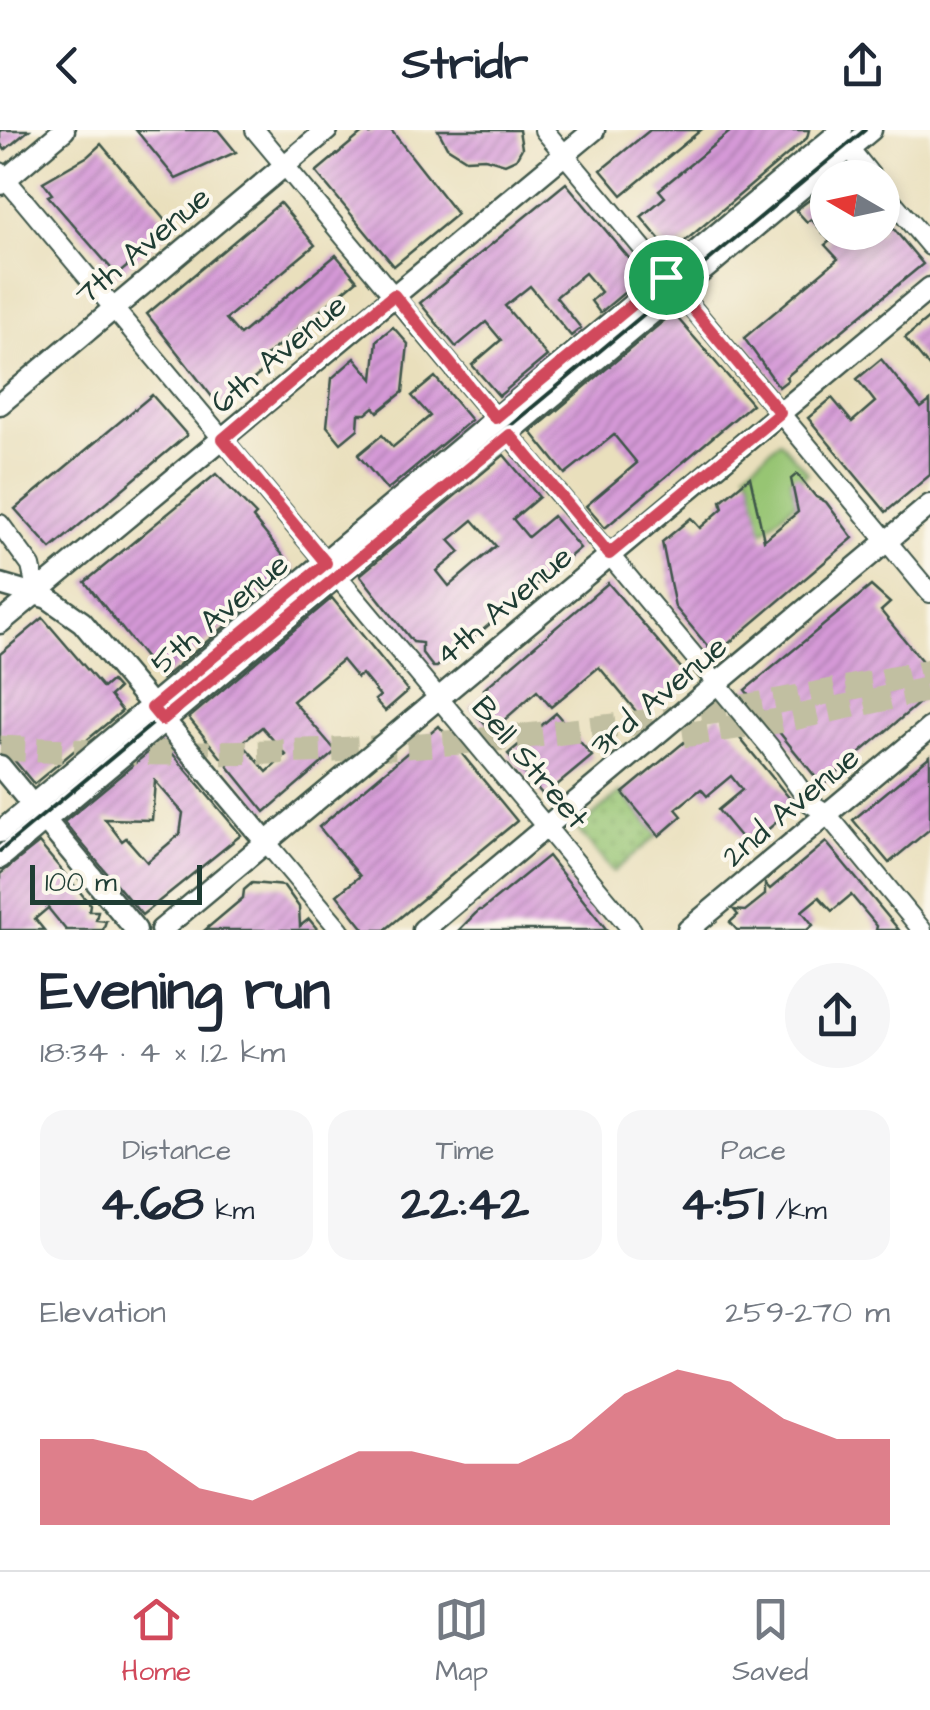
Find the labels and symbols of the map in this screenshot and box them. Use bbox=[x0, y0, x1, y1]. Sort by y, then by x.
north arrow bbox=[810, 160, 900, 250]
street label: 7th Avenue bbox=[65, 176, 221, 316]
pin bbox=[624, 235, 709, 320]
street label: 6th Avenue bbox=[201, 284, 357, 425]
street label: 4th Avenue bbox=[425, 535, 583, 677]
street label: 5th Avenue bbox=[141, 543, 299, 685]
street label: 3rd Avenue bbox=[580, 625, 737, 767]
street label: Bell Street bbox=[461, 687, 599, 839]
street label: 2nd Avenue bbox=[712, 736, 870, 878]
scale bar bbox=[30, 860, 202, 904]

